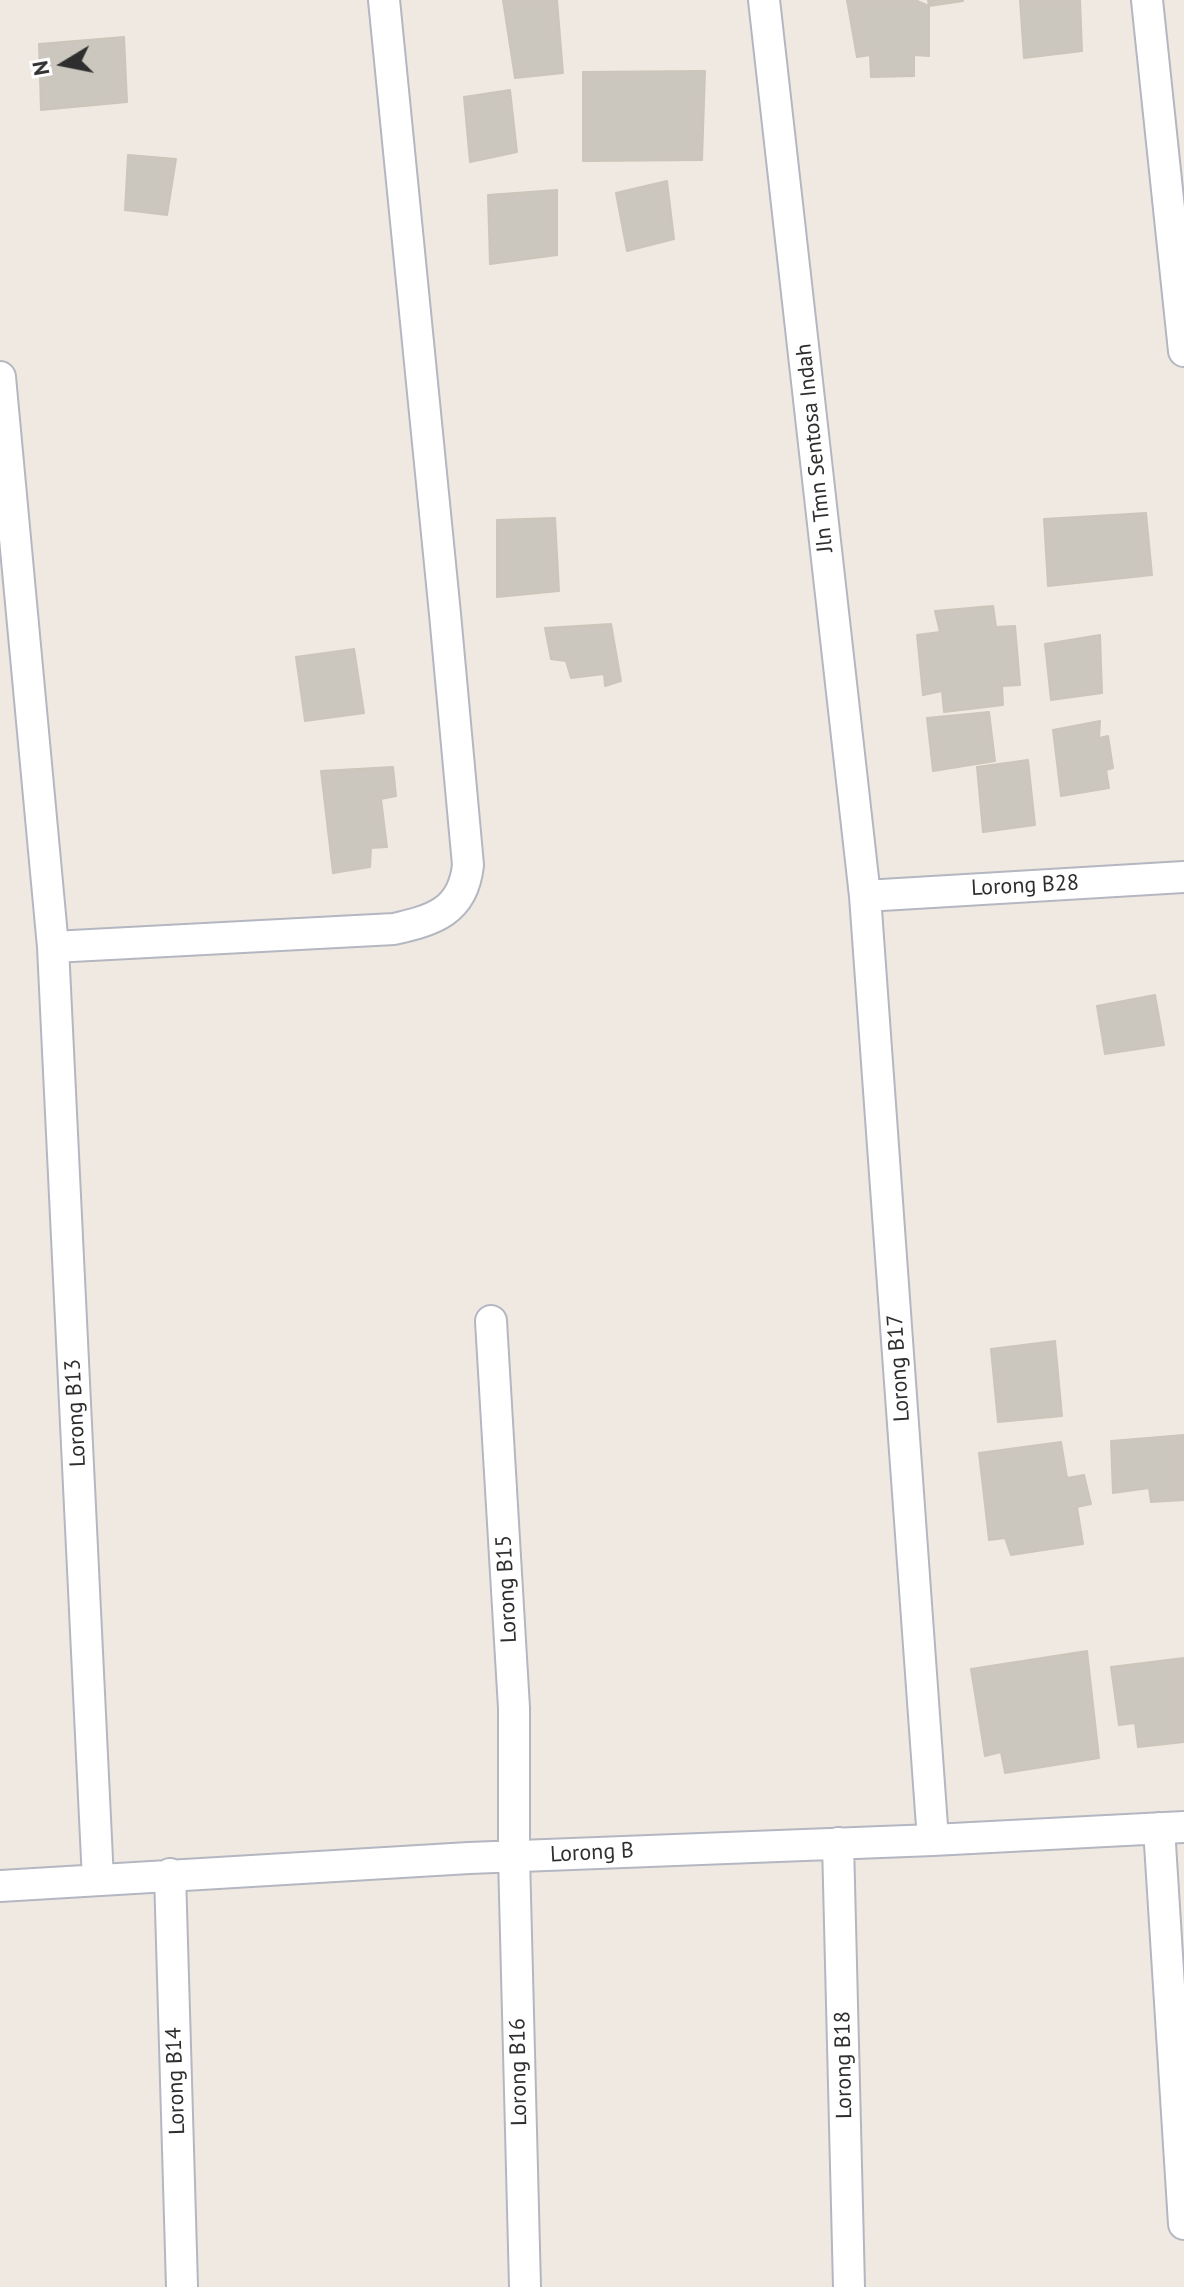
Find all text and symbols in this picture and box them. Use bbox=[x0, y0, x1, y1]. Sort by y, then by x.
north arrow bbox=[24, 24, 104, 104]
text: N bbox=[25, 59, 55, 78]
street label: Jln Tmn Sentosa Indah bbox=[791, 342, 839, 554]
street label: Lorong B28 bbox=[971, 870, 1079, 902]
street label: Lorong B17 bbox=[882, 1313, 916, 1423]
street label: Lorong B13 bbox=[60, 1359, 92, 1467]
street label: Lorong B15 bbox=[491, 1535, 523, 1643]
street label: Lorong B bbox=[550, 1838, 634, 1868]
street label: Lorong B18 bbox=[830, 2011, 858, 2119]
street label: Lorong B16 bbox=[505, 2018, 533, 2126]
street label: Lorong B14 bbox=[161, 2027, 191, 2135]

